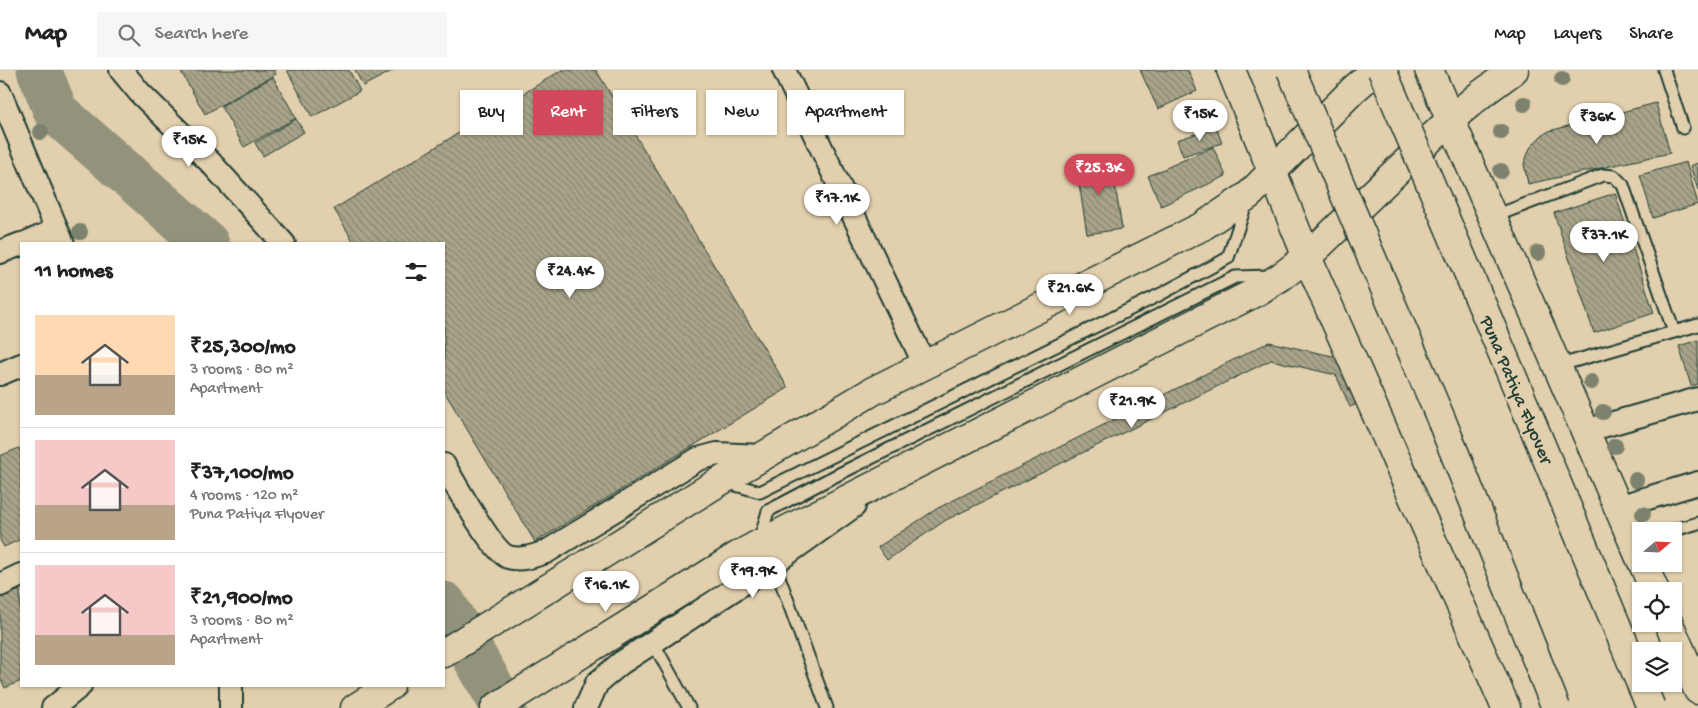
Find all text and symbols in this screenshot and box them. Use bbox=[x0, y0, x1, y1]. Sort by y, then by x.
search box bbox=[97, 12, 447, 57]
text: Map bbox=[25, 20, 67, 49]
icon: search bbox=[115, 21, 143, 49]
text: Search here bbox=[155, 23, 248, 46]
text: Map bbox=[1494, 24, 1526, 45]
text: Layers bbox=[1554, 24, 1601, 45]
text: Share bbox=[1629, 24, 1673, 45]
chip: Buy bbox=[460, 90, 523, 135]
chip: Rent bbox=[533, 90, 603, 135]
chip: Filters bbox=[613, 90, 696, 135]
chip: New bbox=[706, 90, 777, 135]
chip: Apartment bbox=[787, 90, 904, 135]
pin: ₹15K bbox=[1170, 100, 1230, 142]
pin: ₹36K bbox=[1567, 102, 1627, 145]
text: ₹15K bbox=[1184, 106, 1216, 125]
text: ₹36K bbox=[1580, 109, 1614, 128]
pin: ₹15K bbox=[159, 126, 219, 168]
text: ₹15K bbox=[173, 132, 205, 151]
pin: ₹25.3K bbox=[1058, 154, 1140, 196]
text: ₹25.3K bbox=[1075, 160, 1123, 179]
pin: ₹17.1K bbox=[796, 184, 878, 226]
text: ₹17.1K bbox=[815, 190, 859, 209]
pin: ₹37.1K bbox=[1563, 220, 1645, 263]
text: ₹37.1K bbox=[1581, 227, 1627, 246]
pin: ₹24.4K bbox=[529, 256, 611, 299]
icon: filters bbox=[402, 258, 430, 286]
text: 11 homes bbox=[35, 260, 113, 285]
text: ₹24.4K bbox=[547, 263, 593, 282]
pin: ₹21.6K bbox=[1029, 274, 1111, 316]
text: ₹21.6K bbox=[1047, 280, 1093, 299]
street label: Puna Patiya Flyover bbox=[1473, 312, 1557, 470]
icon: home bbox=[75, 335, 135, 395]
text: ₹25,300/mo bbox=[190, 336, 296, 361]
text: 3 rooms · 80 m² bbox=[190, 361, 294, 380]
text: Apartment bbox=[190, 380, 262, 399]
pin: ₹21.9K bbox=[1091, 386, 1173, 429]
text: ₹21.9K bbox=[1109, 393, 1155, 412]
icon: home bbox=[75, 460, 135, 520]
text: ₹37,100/mo bbox=[190, 462, 294, 487]
text: 4 rooms · 120 m² bbox=[190, 487, 298, 506]
text: Puna Patiya Flyover bbox=[190, 506, 324, 525]
north arrow bbox=[1632, 522, 1682, 572]
map controls bbox=[1632, 522, 1682, 692]
pin: ₹19.9K bbox=[712, 556, 794, 599]
text: ₹19.9K bbox=[730, 563, 776, 582]
pin: ₹16.1K bbox=[565, 570, 647, 613]
text: ₹16.1K bbox=[584, 577, 628, 596]
button: locate bbox=[1632, 582, 1682, 632]
icon: home bbox=[75, 585, 135, 645]
text: ₹21,900/mo bbox=[190, 587, 293, 612]
text: 3 rooms · 80 m² bbox=[190, 612, 294, 631]
text: Apartment bbox=[190, 631, 262, 650]
button: layers bbox=[1632, 642, 1682, 692]

